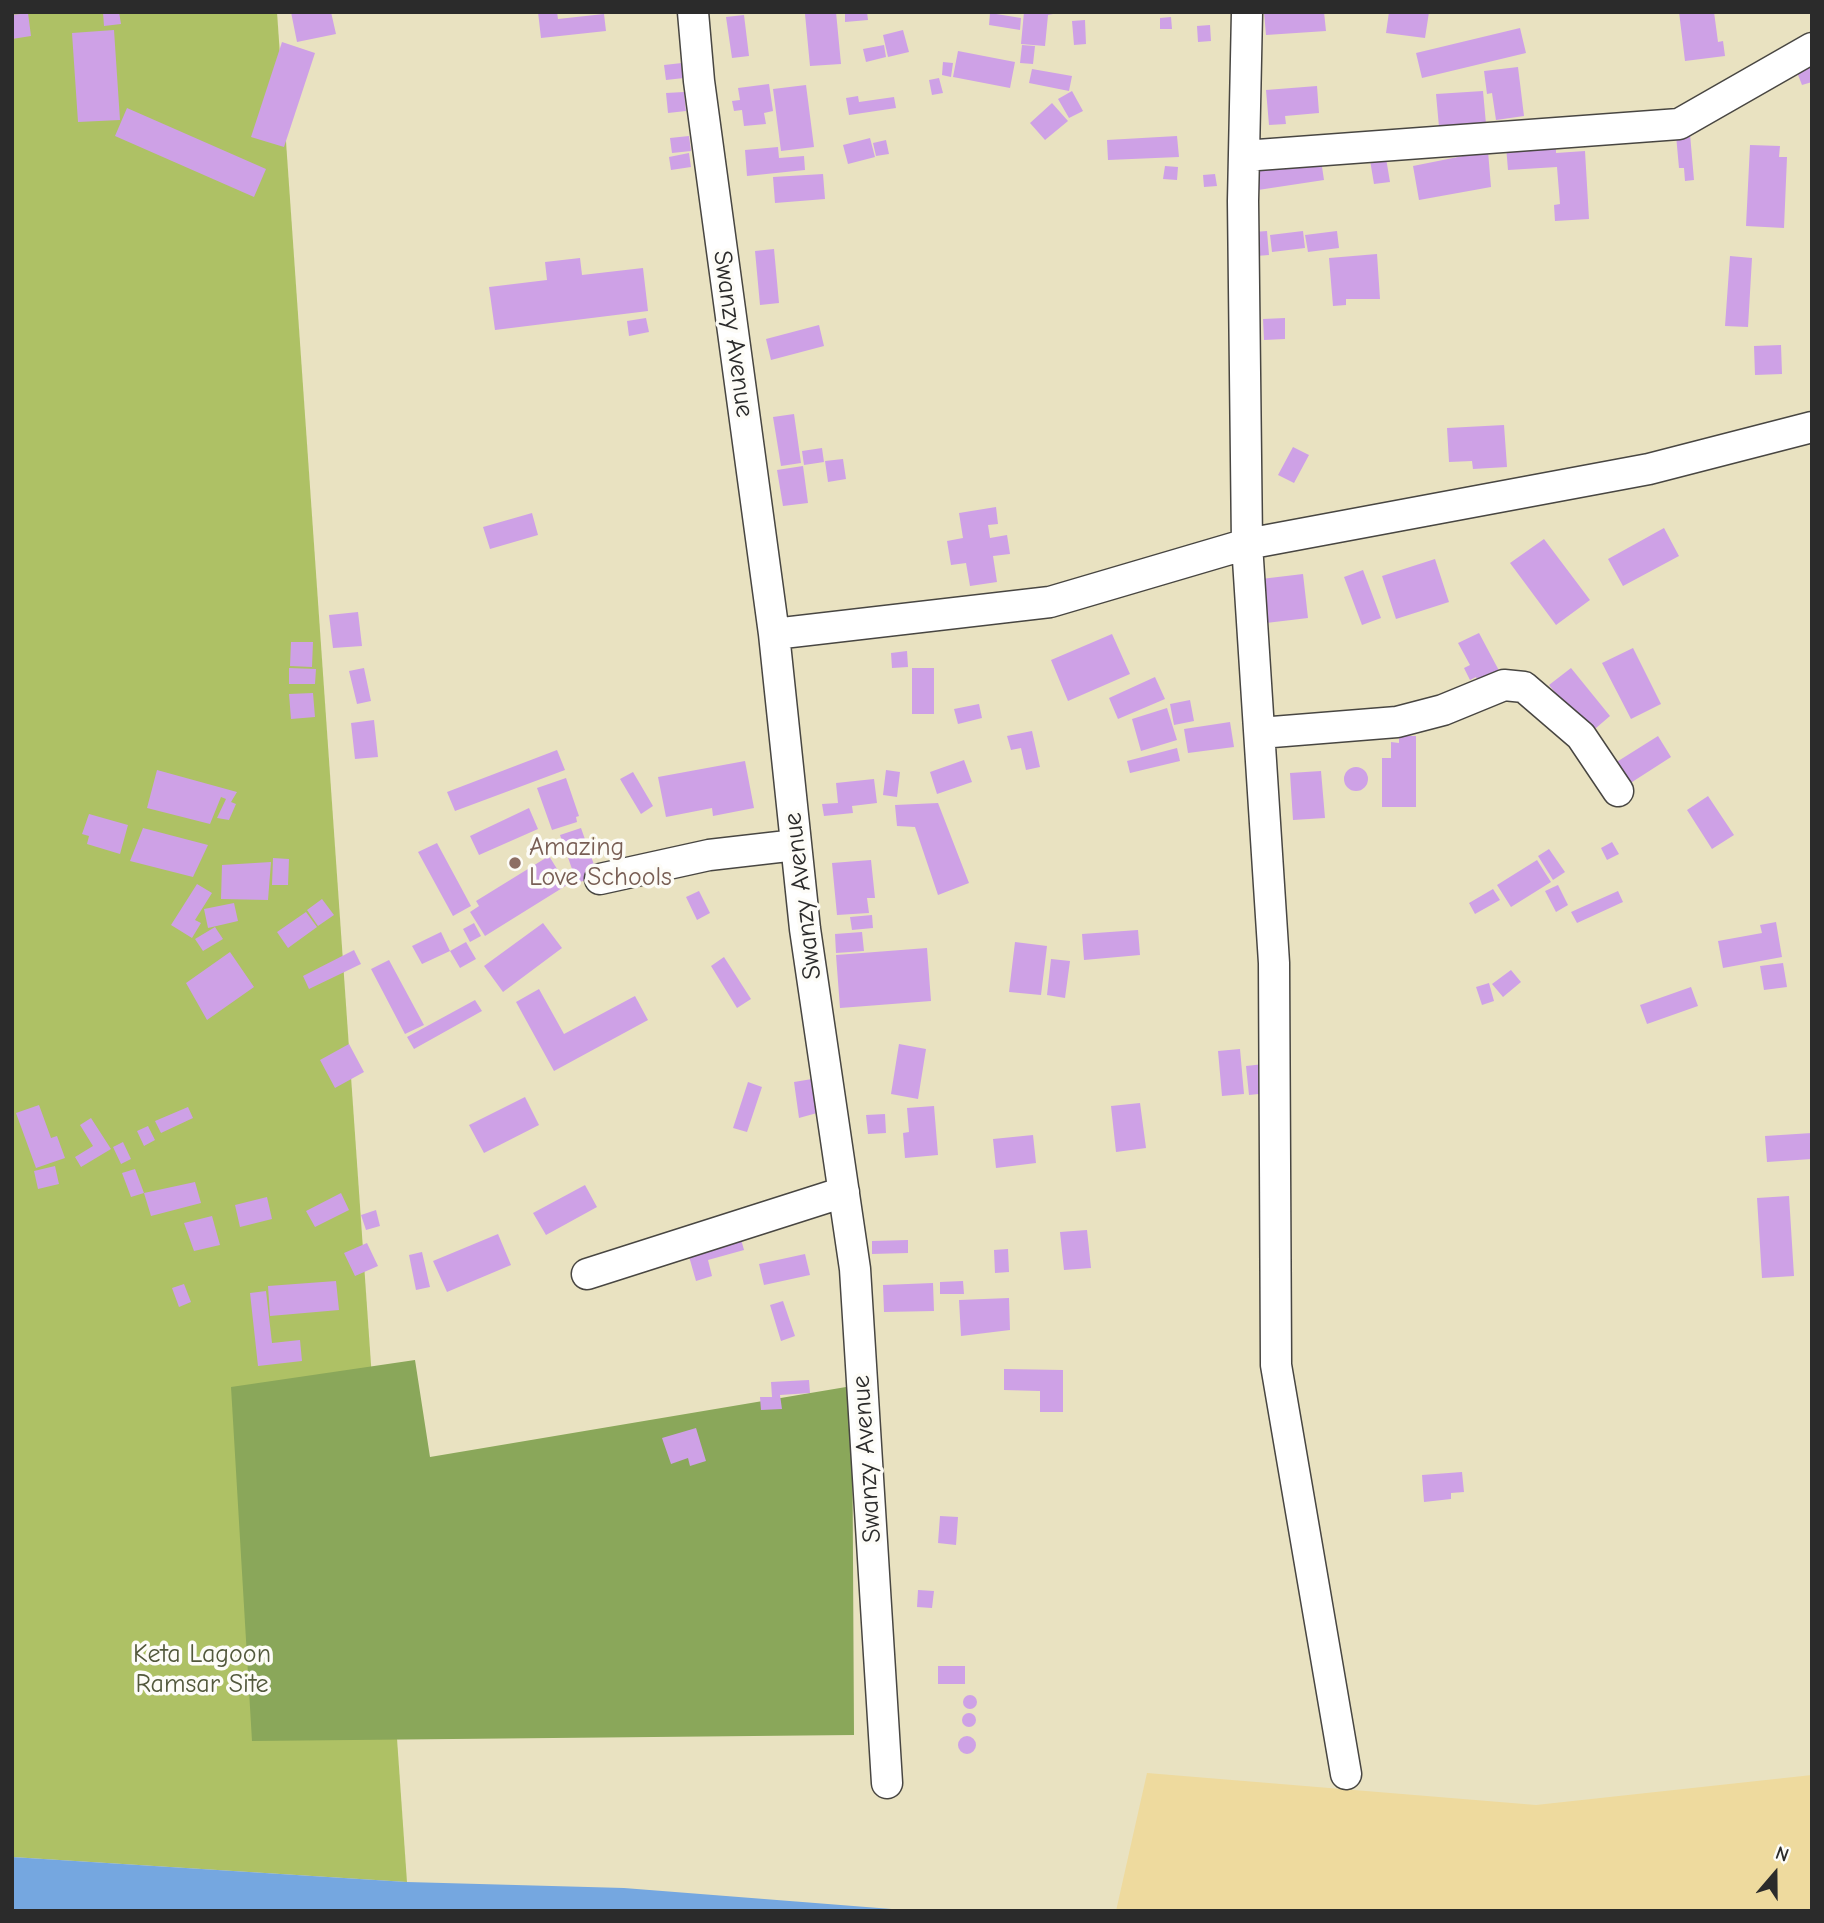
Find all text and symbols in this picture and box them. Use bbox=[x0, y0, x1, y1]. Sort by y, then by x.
street label: Swanzy Avenue bbox=[706, 249, 760, 419]
street label: Swanzy Avenue bbox=[777, 811, 829, 981]
place label: Amazing Love Schools bbox=[529, 832, 672, 894]
marker: Amazing Love Schools bbox=[507, 855, 523, 871]
street label: Swanzy Avenue bbox=[846, 1374, 888, 1544]
park label: Keta Lagoon Ramsar Site bbox=[133, 1639, 271, 1700]
north arrow bbox=[1740, 1839, 1810, 1909]
text: N bbox=[1773, 1842, 1792, 1867]

